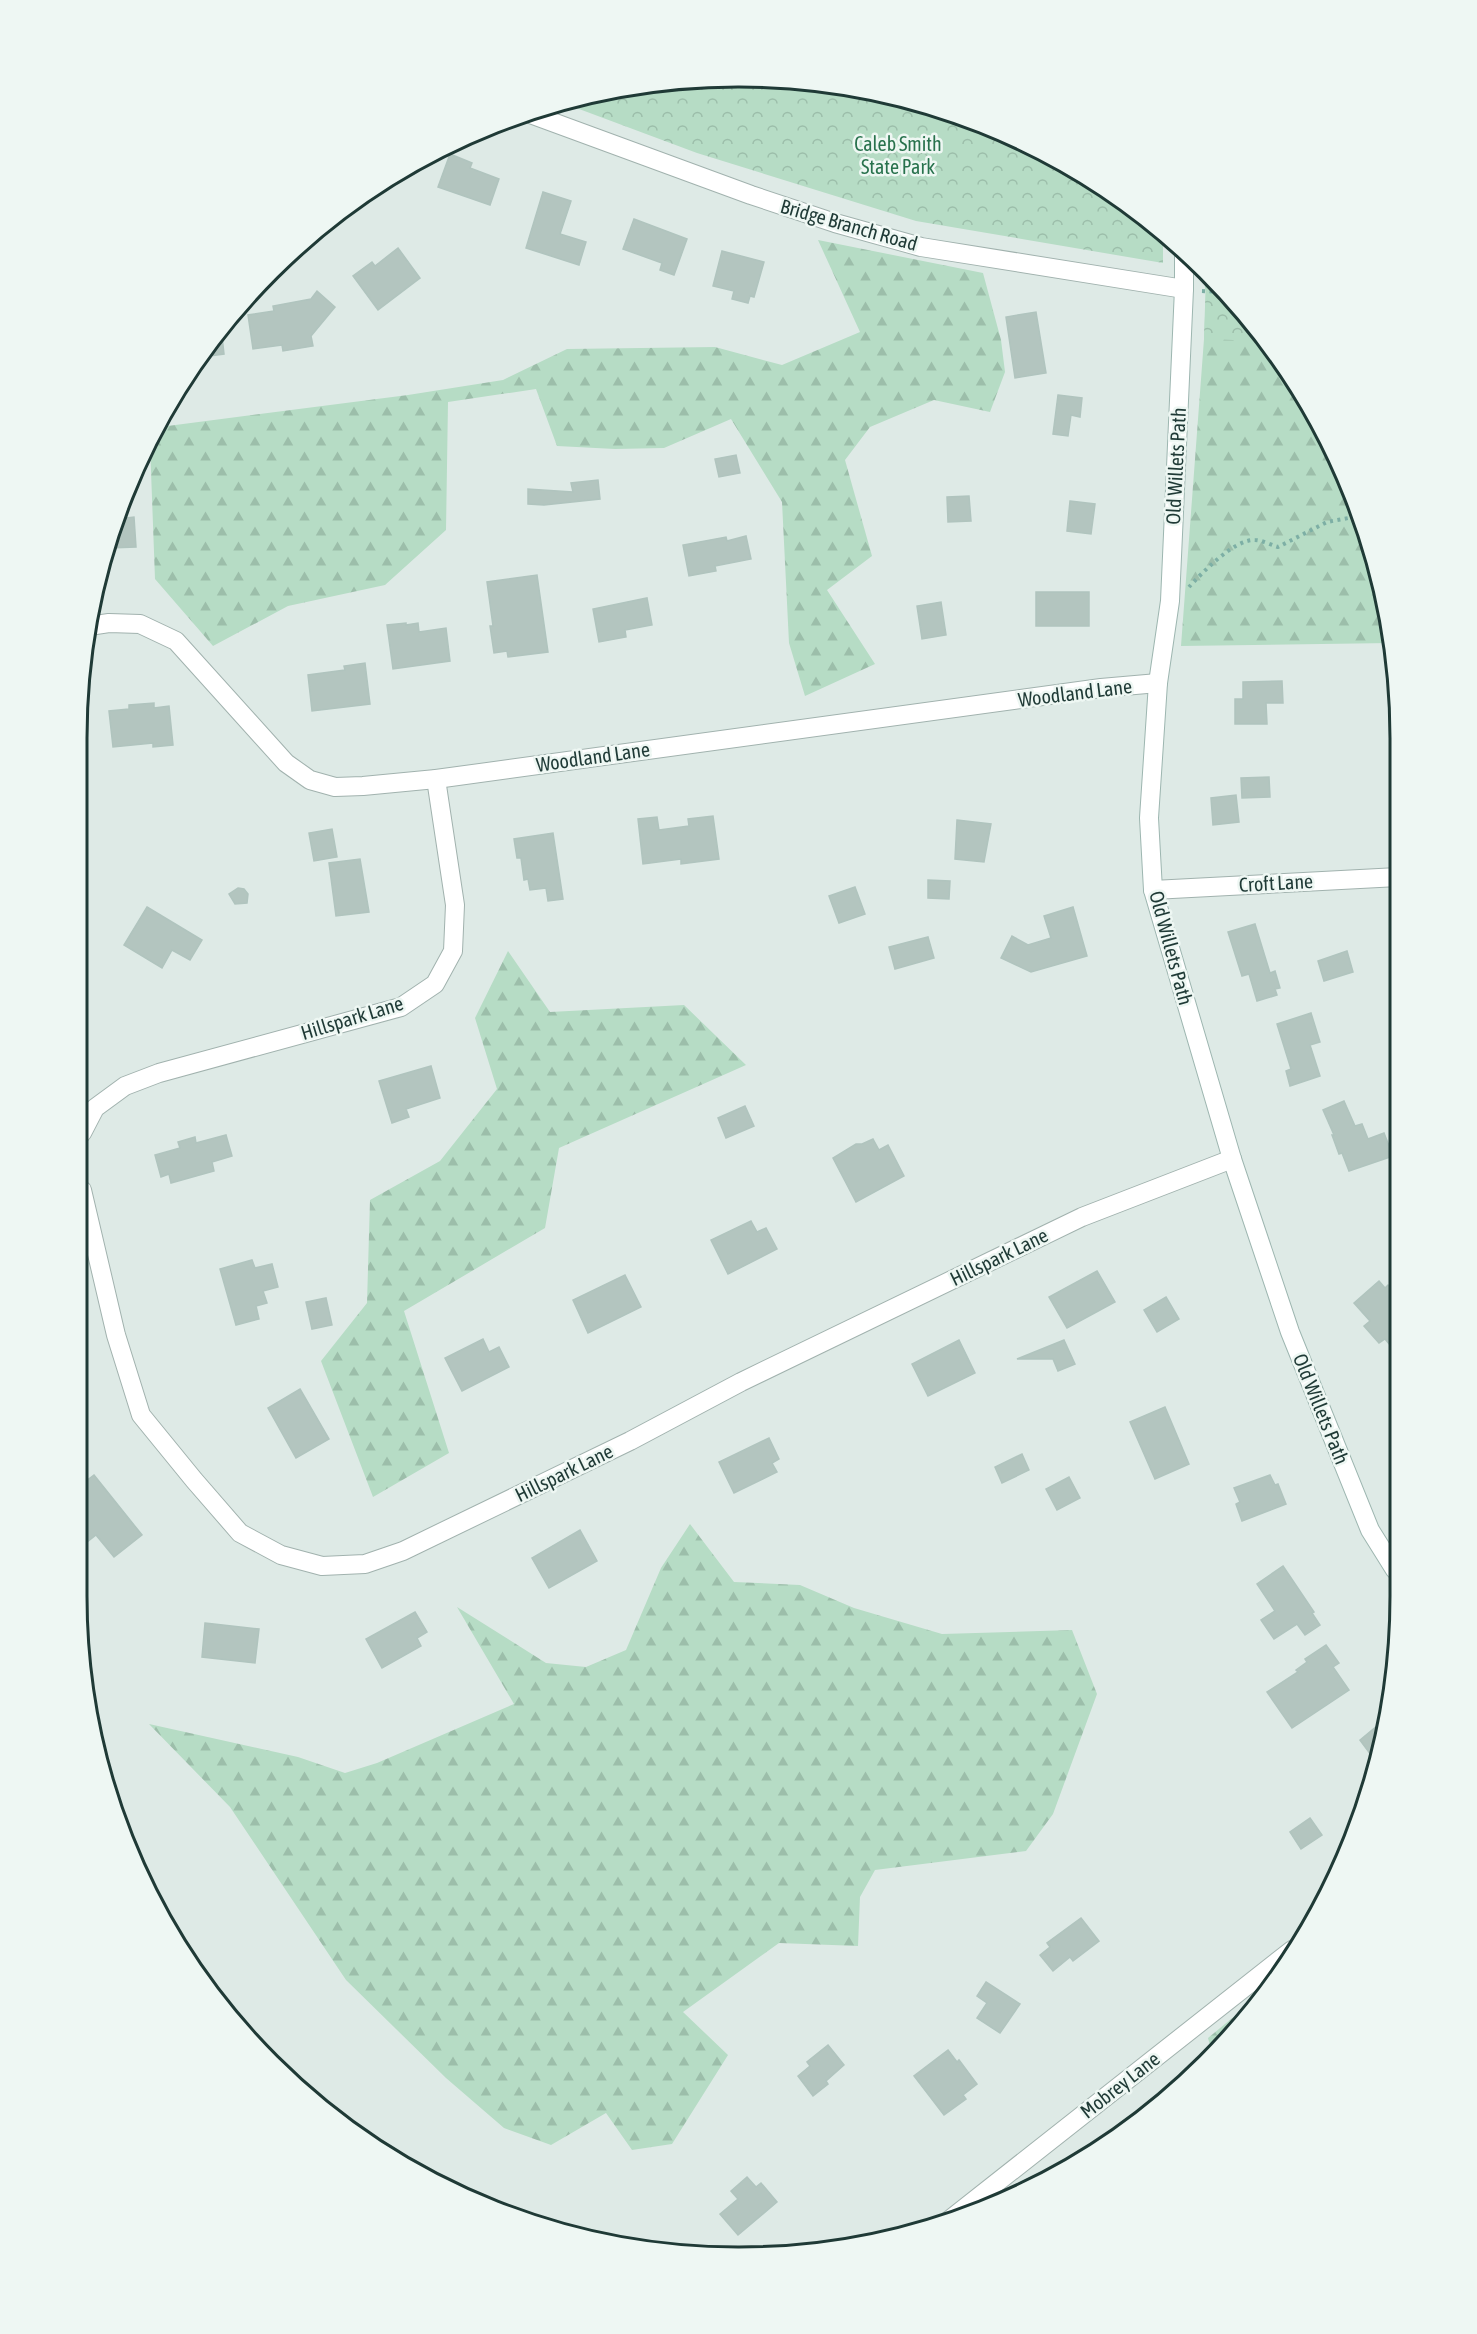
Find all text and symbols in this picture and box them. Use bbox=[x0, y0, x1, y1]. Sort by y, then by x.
park label: Caleb Smith State Park bbox=[854, 132, 942, 178]
street label: Bridge Branch Road bbox=[778, 194, 920, 255]
street label: Old Willets Path bbox=[1161, 407, 1190, 525]
street label: Woodland Lane bbox=[1017, 674, 1133, 711]
street label: Woodland Lane bbox=[535, 737, 651, 776]
street label: Croft Lane bbox=[1238, 869, 1314, 896]
street label: Old Willets Path bbox=[1145, 888, 1198, 1008]
street label: Hillspark Lane bbox=[298, 991, 406, 1044]
street label: Hillspark Lane bbox=[946, 1223, 1051, 1290]
street label: Old Willets Path bbox=[1289, 1350, 1354, 1468]
street label: Hillspark Lane bbox=[511, 1439, 616, 1506]
street label: Mobrey Lane bbox=[1076, 2047, 1164, 2123]

